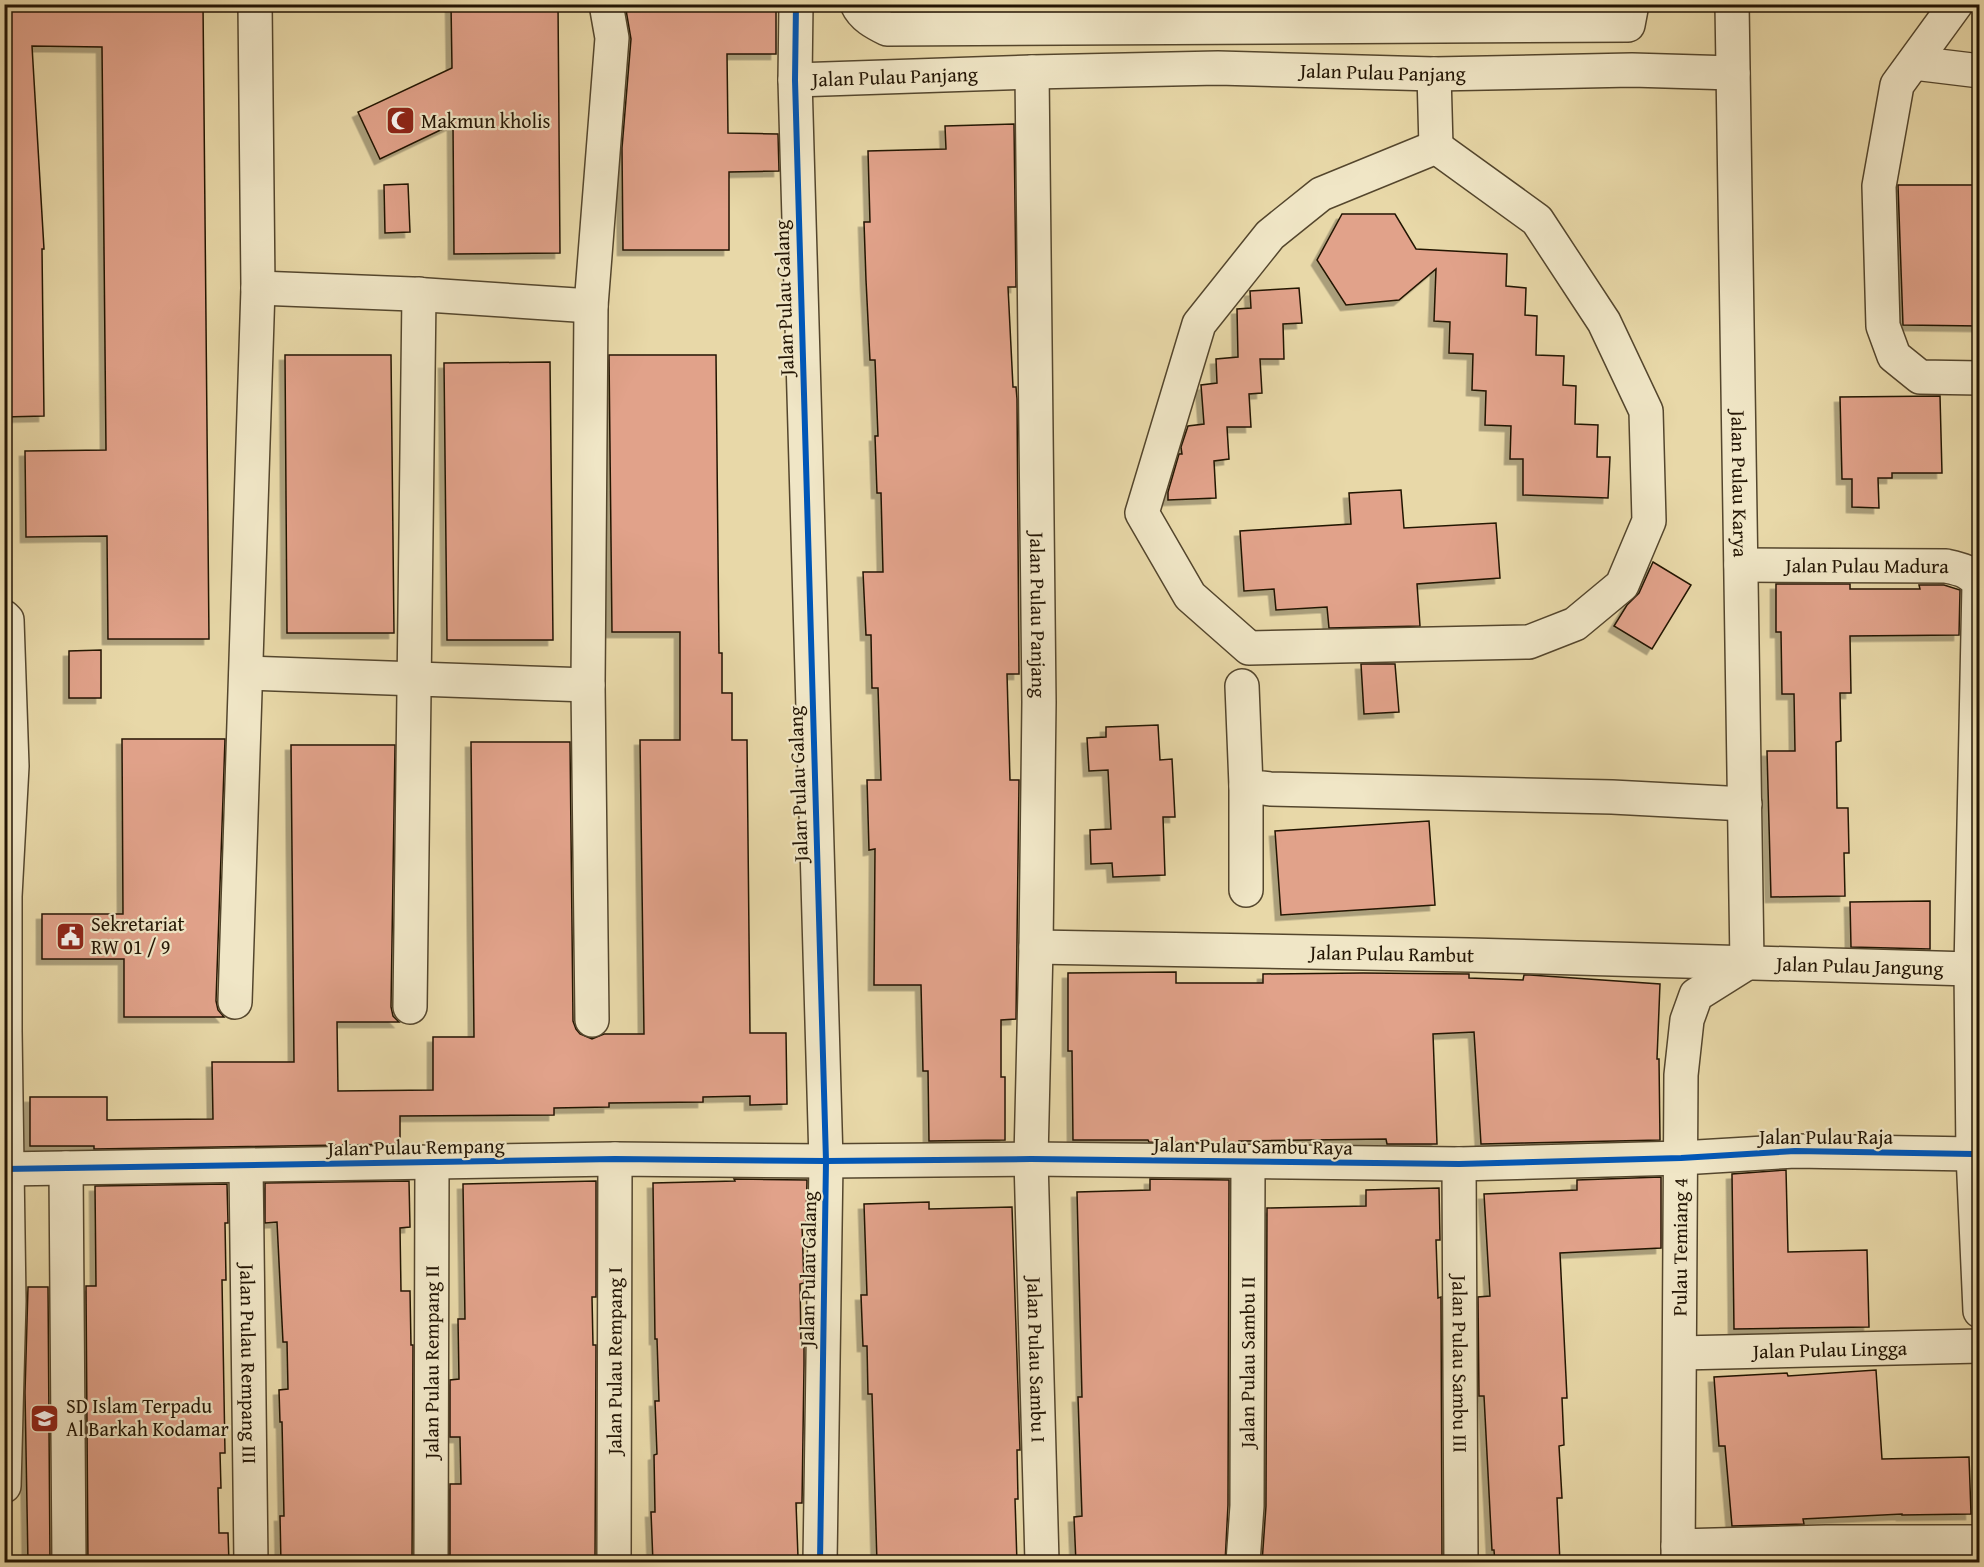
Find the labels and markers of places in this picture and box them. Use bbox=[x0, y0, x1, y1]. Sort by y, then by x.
mosque icon: Makmun kholis bbox=[384, 105, 416, 137]
place label: Makmun kholis bbox=[421, 106, 551, 135]
place label: Sekretariat RW 01 / 9 bbox=[91, 909, 185, 961]
public building icon: Sekretariat RW 01 / 9 bbox=[54, 920, 86, 952]
place label: SD Islam Terpadu Al Barkah Kodamar bbox=[66, 1391, 229, 1443]
school or university icon: SD Islam Terpadu Al Barkah Kodamar bbox=[29, 1402, 61, 1434]

